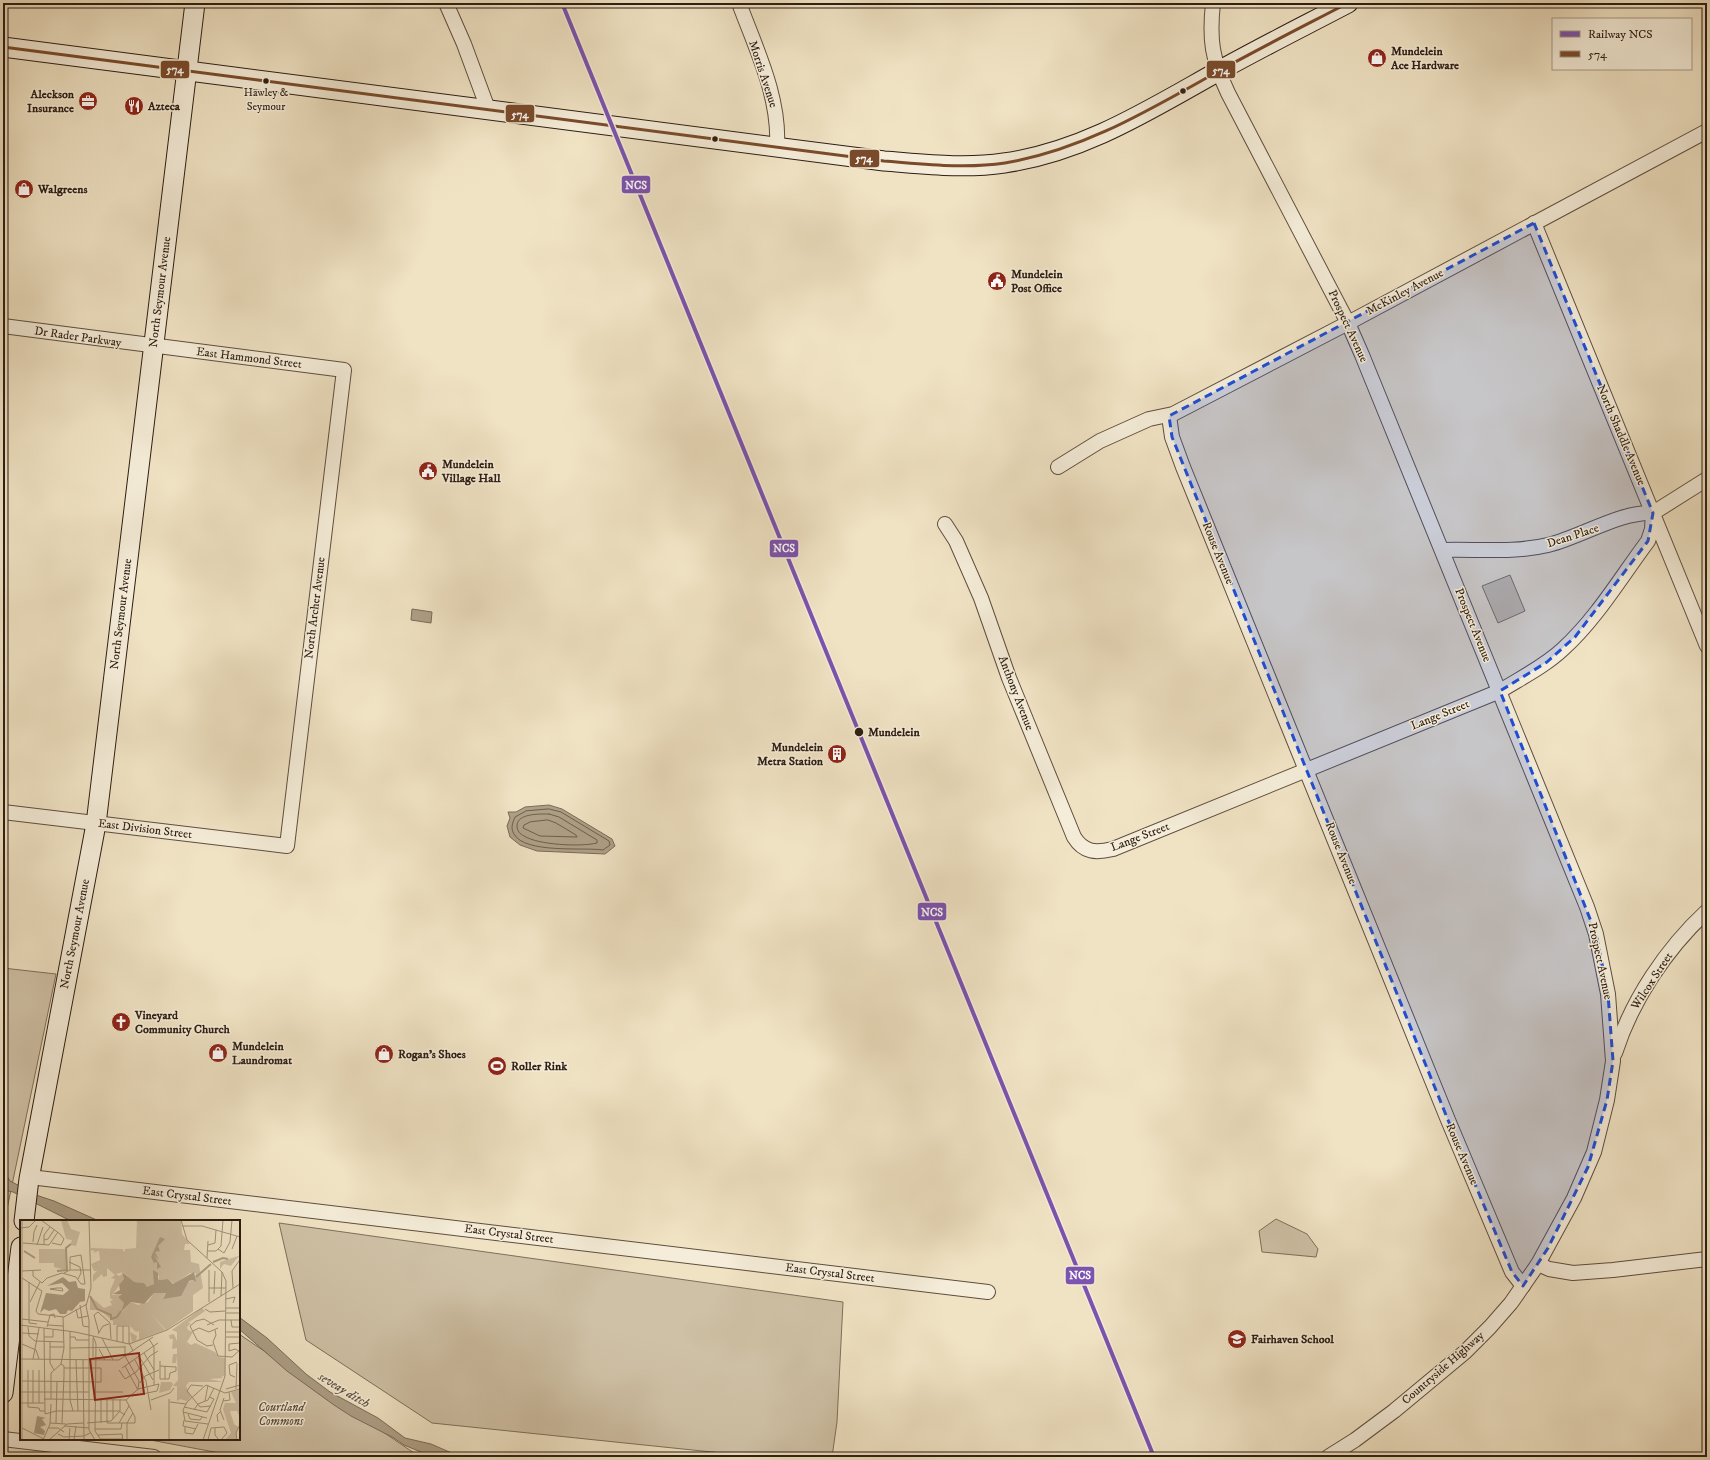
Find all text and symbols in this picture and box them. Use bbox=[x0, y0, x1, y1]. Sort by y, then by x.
legend bbox=[1552, 18, 1692, 70]
text: Railway NCS bbox=[1588, 27, 1653, 42]
street label: Morris Avenue bbox=[745, 38, 781, 110]
place label: Mundelein Ace Hardware bbox=[1390, 44, 1459, 73]
shop icon: Mundelein Ace Hardware bbox=[1366, 47, 1388, 69]
text: 574 bbox=[1588, 47, 1608, 62]
line badge: 574 bbox=[160, 60, 190, 79]
line badge: 574 bbox=[1206, 60, 1236, 79]
text: 574 bbox=[165, 63, 184, 77]
text: 574 bbox=[1211, 64, 1230, 78]
marker: Hawley & Seymour bbox=[261, 76, 271, 86]
place label: Hawley & Seymour bbox=[244, 86, 289, 114]
unlabelled marker bbox=[1178, 86, 1188, 96]
place label: Aleckson Insurance bbox=[27, 87, 75, 116]
office icon: Aleckson Insurance bbox=[77, 90, 99, 112]
restaurant icon: Azteca bbox=[123, 95, 145, 117]
place label: Azteca bbox=[147, 99, 181, 114]
line badge: 574 bbox=[505, 104, 535, 123]
text: 574 bbox=[510, 108, 529, 122]
unlabelled marker bbox=[710, 134, 720, 144]
line badge: 574 bbox=[849, 149, 880, 168]
text: 574 bbox=[854, 152, 873, 166]
line badge: NCS bbox=[621, 175, 651, 194]
shop icon: Walgreens bbox=[13, 178, 35, 200]
text: NCS bbox=[625, 179, 647, 193]
place label: Walgreens bbox=[37, 182, 88, 197]
street label: North Seymour Avenue bbox=[146, 236, 174, 348]
street label: McKinley Avenue bbox=[1364, 265, 1446, 319]
place label: Mundelein Post Office bbox=[1011, 267, 1063, 296]
public building icon: Mundelein Post Office bbox=[986, 270, 1008, 292]
street label: Prospect Avenue bbox=[1325, 287, 1371, 365]
street label: Dr Rader Parkway bbox=[33, 323, 123, 351]
street label: East Hammond Street bbox=[195, 344, 303, 372]
street label: North Shaddle Avenue bbox=[1593, 382, 1649, 488]
place label: Mundelein Village Hall bbox=[441, 457, 501, 486]
public building icon: Mundelein Village Hall bbox=[417, 460, 439, 482]
street label: Rouse Avenue bbox=[1199, 520, 1237, 586]
street label: Dean Place bbox=[1545, 521, 1601, 551]
line badge: NCS bbox=[769, 539, 799, 558]
text: NCS bbox=[773, 542, 795, 556]
street label: North Archer Avenue bbox=[301, 556, 329, 660]
street label: North Seymour Avenue bbox=[107, 558, 135, 670]
street label: Prospect Avenue bbox=[1451, 586, 1495, 664]
street label: Anthony Avenue bbox=[995, 654, 1037, 733]
street label: Lange Street bbox=[1409, 696, 1472, 734]
place label: Mundelein bbox=[868, 725, 920, 740]
marker: Mundelein bbox=[853, 726, 865, 738]
place label: Mundelein Metra Station bbox=[757, 740, 824, 769]
building icon: Mundelein Metra Station bbox=[826, 743, 848, 765]
street label: East Division Street bbox=[97, 816, 193, 842]
street label: Lange Street bbox=[1108, 819, 1172, 855]
street label: Rouse Avenue bbox=[1322, 820, 1360, 886]
street label: North Seymour Avenue bbox=[57, 878, 93, 990]
line badge: NCS bbox=[917, 902, 947, 921]
text: NCS bbox=[921, 906, 943, 920]
street label: Prospect Avenue bbox=[1585, 921, 1615, 1001]
street label: Wilcox Street bbox=[1627, 949, 1676, 1013]
place label: Vineyard Community Church bbox=[134, 1008, 231, 1037]
church icon: Vineyard Community Church bbox=[110, 1011, 132, 1033]
place label: Mundelein Laundromat bbox=[232, 1039, 292, 1068]
shop icon: Mundelein Laundromat bbox=[207, 1042, 229, 1064]
shop icon: Rogan's Shoes bbox=[373, 1043, 395, 1065]
place label: Rogan's Shoes bbox=[398, 1047, 466, 1062]
sports icon: Roller Rink bbox=[486, 1055, 508, 1077]
place label: Roller Rink bbox=[511, 1059, 568, 1074]
street label: Rouse Avenue bbox=[1442, 1121, 1482, 1187]
street label: East Crystal Street bbox=[142, 1183, 233, 1209]
inset map bbox=[20, 1220, 240, 1440]
street label: East Crystal Street bbox=[464, 1221, 555, 1247]
street label: East Crystal Street bbox=[785, 1260, 876, 1286]
line badge: NCS bbox=[1065, 1266, 1095, 1285]
text: NCS bbox=[1069, 1269, 1091, 1283]
school or university icon: Fairhaven School bbox=[1226, 1328, 1248, 1350]
street label: Countryside Highway bbox=[1399, 1328, 1487, 1408]
place label: Fairhaven School bbox=[1251, 1332, 1334, 1347]
water label: seveay ditch bbox=[315, 1368, 373, 1412]
park label: Courtland Commons bbox=[258, 1400, 306, 1429]

